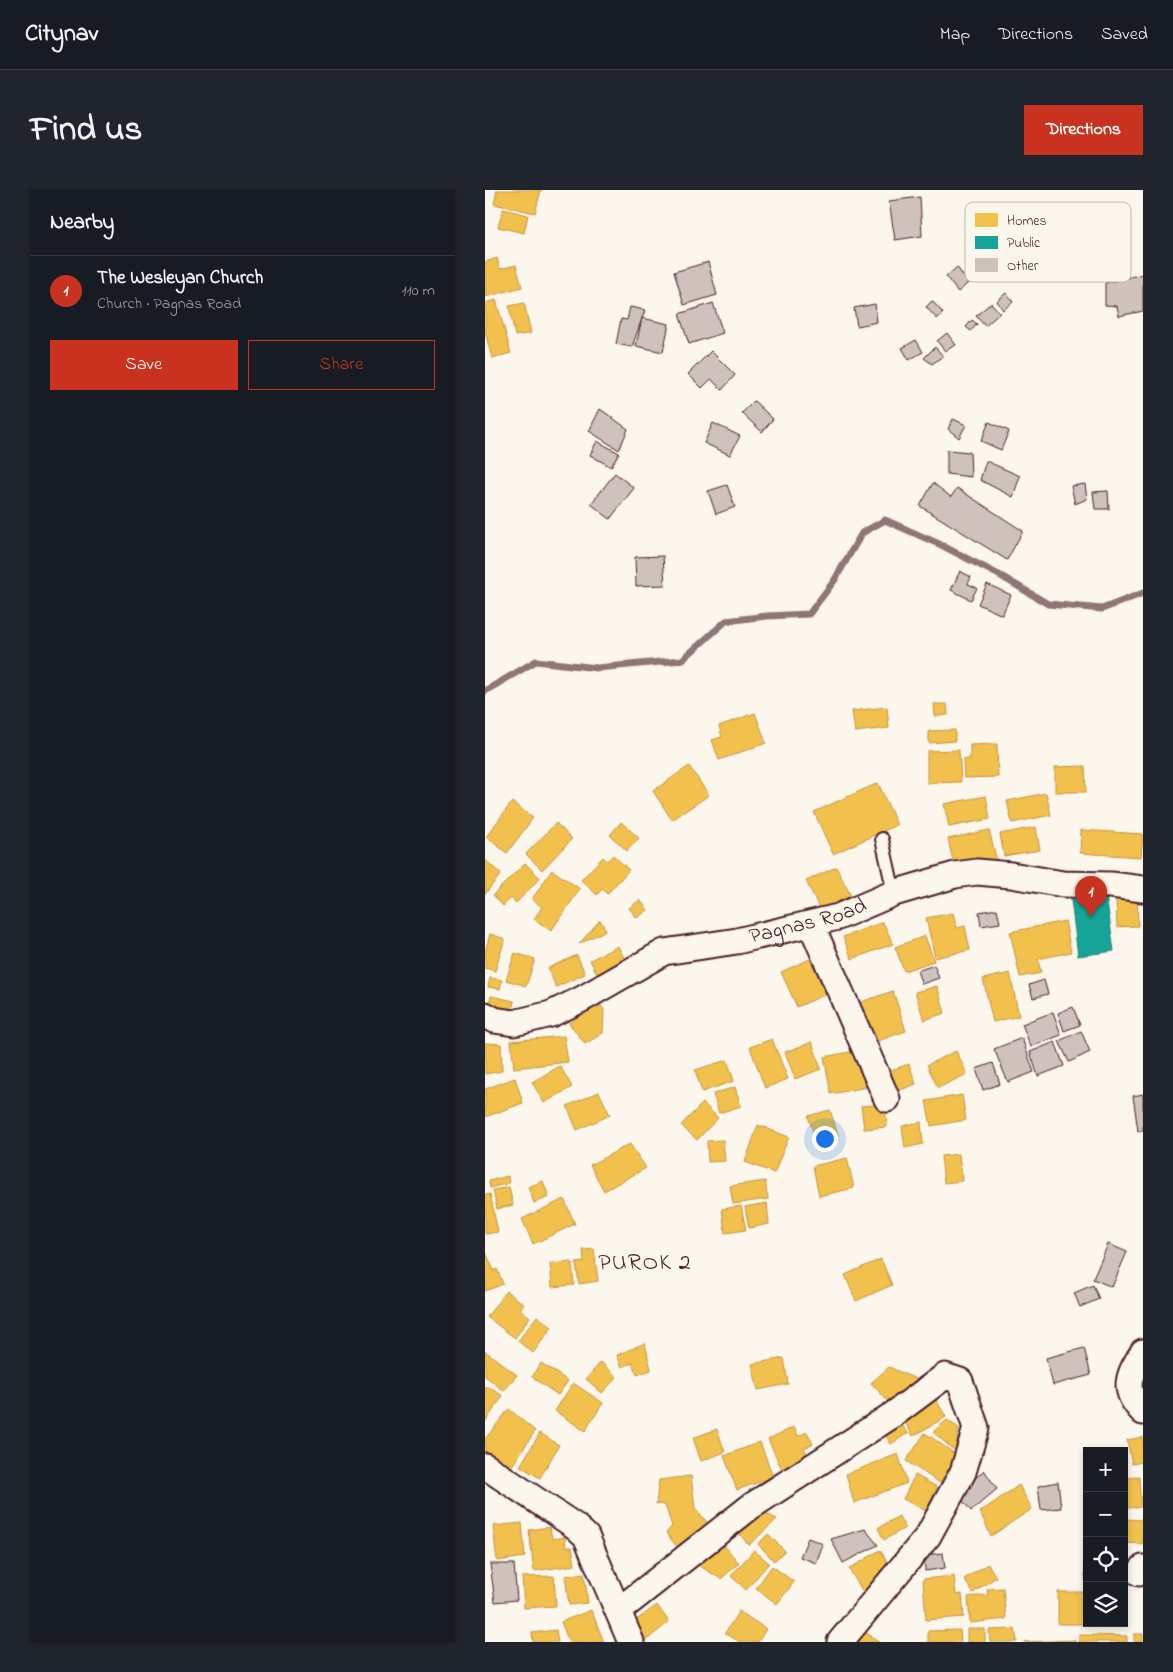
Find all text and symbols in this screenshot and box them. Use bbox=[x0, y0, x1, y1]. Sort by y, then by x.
text: Citynav bbox=[25, 17, 98, 52]
text: Map bbox=[940, 22, 970, 48]
text: Directions bbox=[998, 22, 1073, 48]
text: Saved bbox=[1101, 22, 1148, 48]
text: Find us bbox=[30, 105, 142, 156]
button: Directions bbox=[1024, 105, 1143, 155]
legend bbox=[965, 202, 1131, 282]
text: Nearby bbox=[50, 208, 114, 238]
text: Homes bbox=[1007, 211, 1047, 232]
text: Public bbox=[1007, 233, 1041, 254]
text: Other bbox=[1007, 256, 1039, 277]
text: The Wesleyan Church bbox=[97, 265, 263, 292]
text: 1 bbox=[63, 279, 69, 303]
text: 110 m bbox=[401, 279, 435, 303]
text: Church · Pagnas Road bbox=[97, 292, 241, 316]
button: Save bbox=[50, 340, 238, 390]
button: Share bbox=[248, 340, 435, 390]
pin: 1 bbox=[1075, 876, 1107, 917]
street label: Pagnas Road bbox=[746, 890, 872, 953]
your location bbox=[812, 1126, 838, 1152]
district label: PUROK 2 bbox=[598, 1246, 692, 1281]
map controls bbox=[1083, 1447, 1128, 1627]
button: + bbox=[1083, 1447, 1128, 1492]
button: − bbox=[1083, 1492, 1128, 1537]
button: locate bbox=[1083, 1537, 1128, 1582]
button: layers bbox=[1083, 1582, 1128, 1627]

